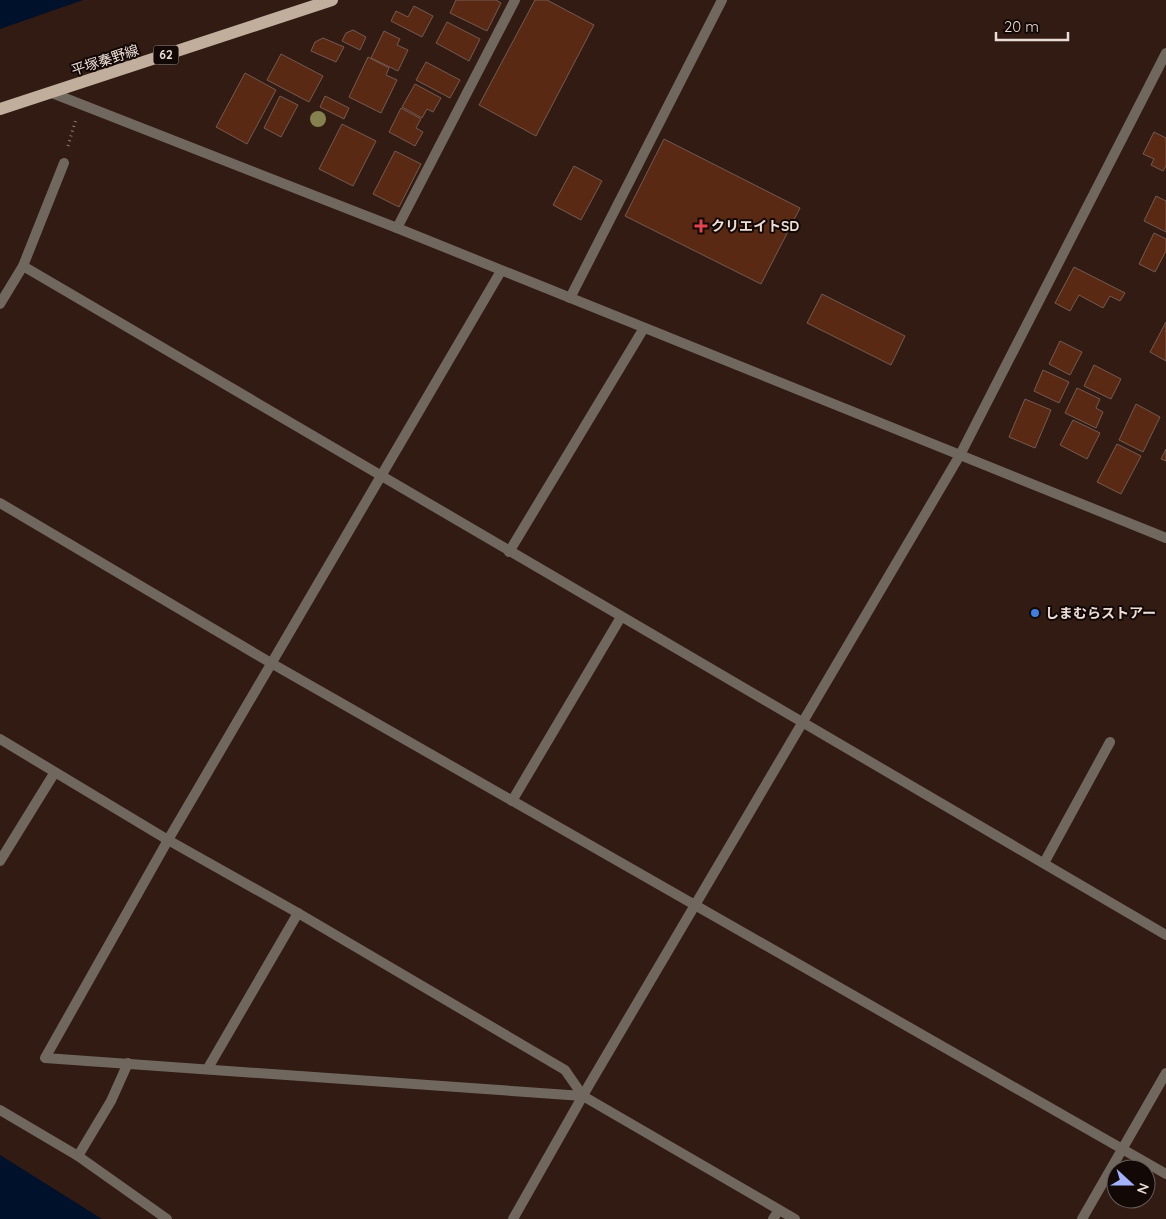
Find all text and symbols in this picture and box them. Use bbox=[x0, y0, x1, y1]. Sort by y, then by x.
scale bar bbox=[996, 10, 1068, 42]
text: 20 m bbox=[1004, 17, 1039, 36]
street label: 平塚秦野線 bbox=[69, 41, 141, 79]
road number: 62 bbox=[154, 46, 178, 64]
place label: クリエイトSD bbox=[711, 217, 799, 235]
marker: クリエイトSD bbox=[695, 220, 707, 232]
place label: しまむらストアー bbox=[1045, 604, 1156, 622]
marker: しまむらストアー bbox=[1029, 607, 1041, 619]
north arrow bbox=[1106, 1159, 1156, 1209]
text: N bbox=[1133, 1181, 1153, 1197]

